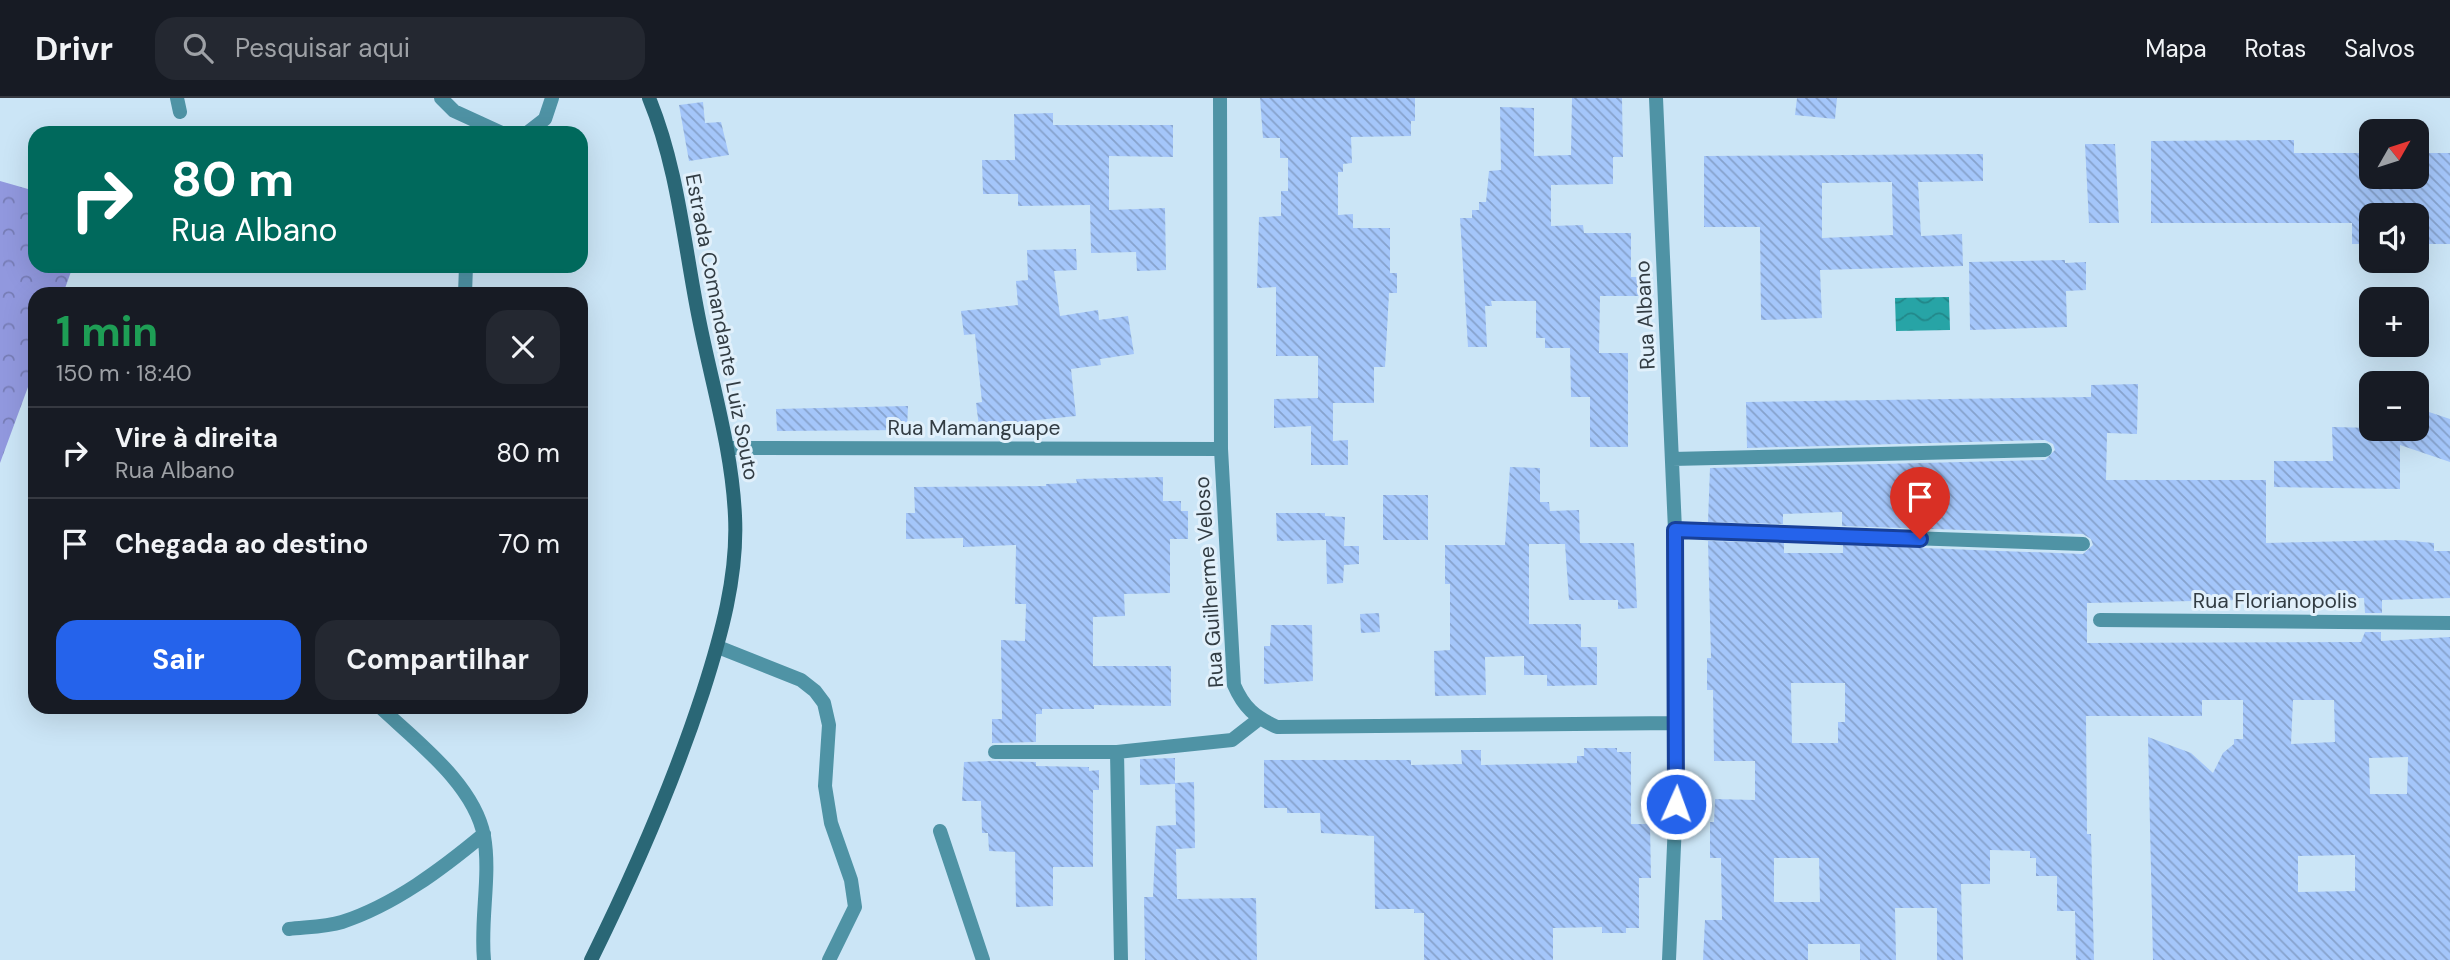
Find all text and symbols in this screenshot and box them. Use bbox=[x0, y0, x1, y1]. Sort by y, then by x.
search box bbox=[155, 17, 645, 80]
text: Drivr bbox=[35, 27, 113, 70]
icon: search bbox=[179, 29, 217, 67]
text: Pesquisar aqui bbox=[235, 31, 410, 65]
text: Mapa bbox=[2145, 33, 2207, 64]
text: Rotas bbox=[2245, 33, 2306, 64]
text: Salvos bbox=[2344, 33, 2415, 64]
north arrow bbox=[2359, 119, 2429, 189]
map controls bbox=[2359, 119, 2429, 441]
text: 80 m bbox=[171, 147, 294, 211]
icon: right bbox=[56, 154, 147, 245]
street label: Estrada Comandante Luiz Souto bbox=[679, 171, 765, 483]
button: sound bbox=[2359, 203, 2429, 273]
text: Rua Albano bbox=[171, 209, 337, 251]
street label: Rua Albano bbox=[1628, 260, 1662, 370]
button: + bbox=[2359, 287, 2429, 357]
text: 1 min bbox=[56, 304, 158, 359]
button: close bbox=[486, 310, 560, 384]
text: 150 m · 18:40 bbox=[56, 358, 192, 388]
button: − bbox=[2359, 371, 2429, 441]
street label: Rua Mamanguape bbox=[887, 414, 1061, 442]
text: Vire à direita bbox=[115, 421, 278, 455]
icon: right bbox=[56, 434, 94, 472]
text: 80 m bbox=[496, 436, 560, 470]
text: Rua Albano bbox=[115, 455, 235, 485]
pin bbox=[1890, 467, 1950, 539]
street label: Rua Guilherme Veloso bbox=[1188, 475, 1230, 689]
icon: arrive bbox=[1901, 478, 1939, 516]
icon: arrive bbox=[56, 525, 94, 563]
text: Chegada ao destino bbox=[115, 527, 368, 561]
text: 70 m bbox=[499, 527, 560, 561]
street label: Rua Florianopolis bbox=[2193, 587, 2357, 615]
button: Sair bbox=[56, 620, 301, 700]
button: Compartilhar bbox=[315, 620, 560, 700]
position arrow bbox=[1639, 767, 1713, 841]

